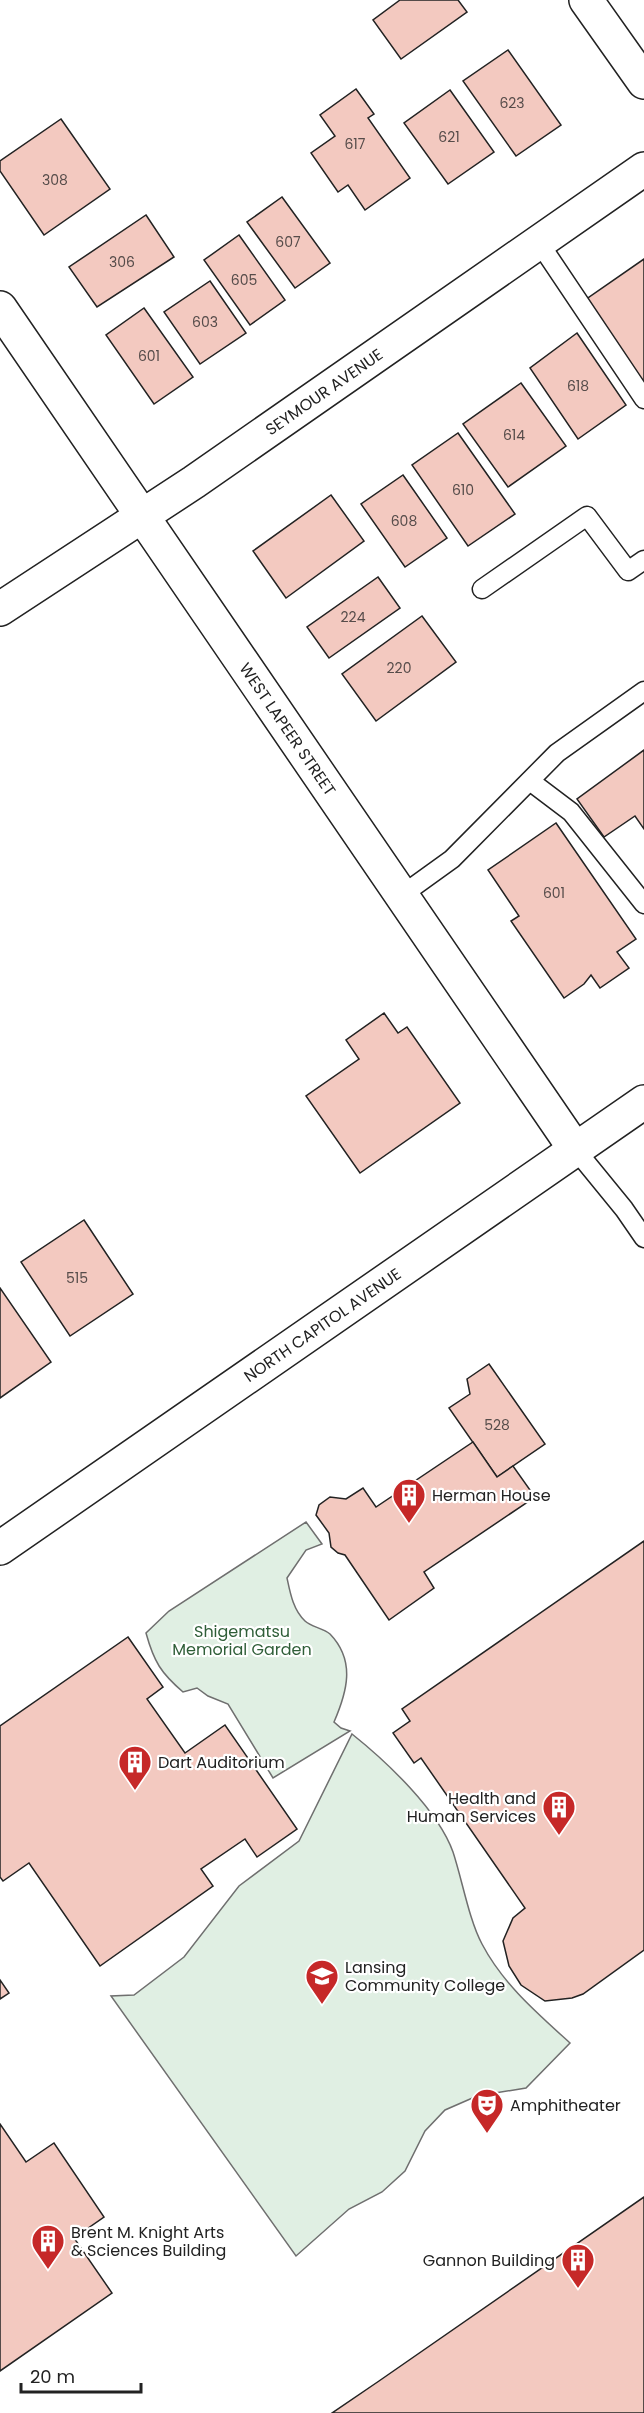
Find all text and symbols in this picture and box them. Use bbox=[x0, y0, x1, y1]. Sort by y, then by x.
house number: 623 bbox=[499, 93, 525, 113]
house number: 621 bbox=[438, 127, 460, 147]
house number: 617 bbox=[344, 134, 366, 154]
house number: 308 bbox=[42, 170, 68, 190]
house number: 607 bbox=[275, 232, 301, 252]
house number: 306 bbox=[109, 252, 135, 272]
house number: 605 bbox=[231, 270, 257, 290]
house number: 603 bbox=[192, 312, 218, 332]
street label: SEYMOUR AVENUE bbox=[261, 343, 387, 441]
house number: 601 bbox=[138, 346, 160, 366]
house number: 618 bbox=[567, 376, 589, 396]
house number: 614 bbox=[503, 425, 525, 445]
house number: 610 bbox=[452, 480, 474, 500]
house number: 608 bbox=[391, 511, 417, 531]
house number: 224 bbox=[341, 607, 366, 627]
street label: WEST LAPEER STREET bbox=[234, 658, 341, 801]
house number: 220 bbox=[387, 658, 411, 678]
house number: 601 bbox=[543, 883, 565, 903]
street label: NORTH CAPITOL AVENUE bbox=[239, 1263, 406, 1388]
house number: 515 bbox=[66, 1268, 88, 1288]
house number: 528 bbox=[484, 1415, 510, 1435]
building icon: Herman House bbox=[391, 1477, 427, 1524]
place label: Herman House bbox=[432, 1484, 551, 1507]
park label: Shigematsu Memorial Garden bbox=[172, 1620, 312, 1661]
building icon: Dart Auditorium bbox=[117, 1744, 153, 1791]
place label: Dart Auditorium bbox=[158, 1751, 285, 1774]
place label: Health and Human Services bbox=[407, 1787, 536, 1828]
building icon: Health and Human Services bbox=[541, 1789, 577, 1836]
place label: Lansing Community College bbox=[345, 1956, 505, 1997]
school or university icon: Lansing Community College bbox=[304, 1958, 340, 2005]
theatre icon: Amphitheater bbox=[469, 2087, 505, 2134]
place label: Amphitheater bbox=[510, 2094, 621, 2117]
place label: Brent M. Knight Arts & Sciences Building bbox=[71, 2221, 226, 2262]
building icon: Brent M. Knight Arts & Sciences Building bbox=[30, 2223, 66, 2270]
building icon: Gannon Building bbox=[560, 2242, 596, 2289]
place label: Gannon Building bbox=[423, 2249, 555, 2272]
scale bar bbox=[21, 2356, 141, 2394]
text: 20 m bbox=[30, 2364, 75, 2389]

